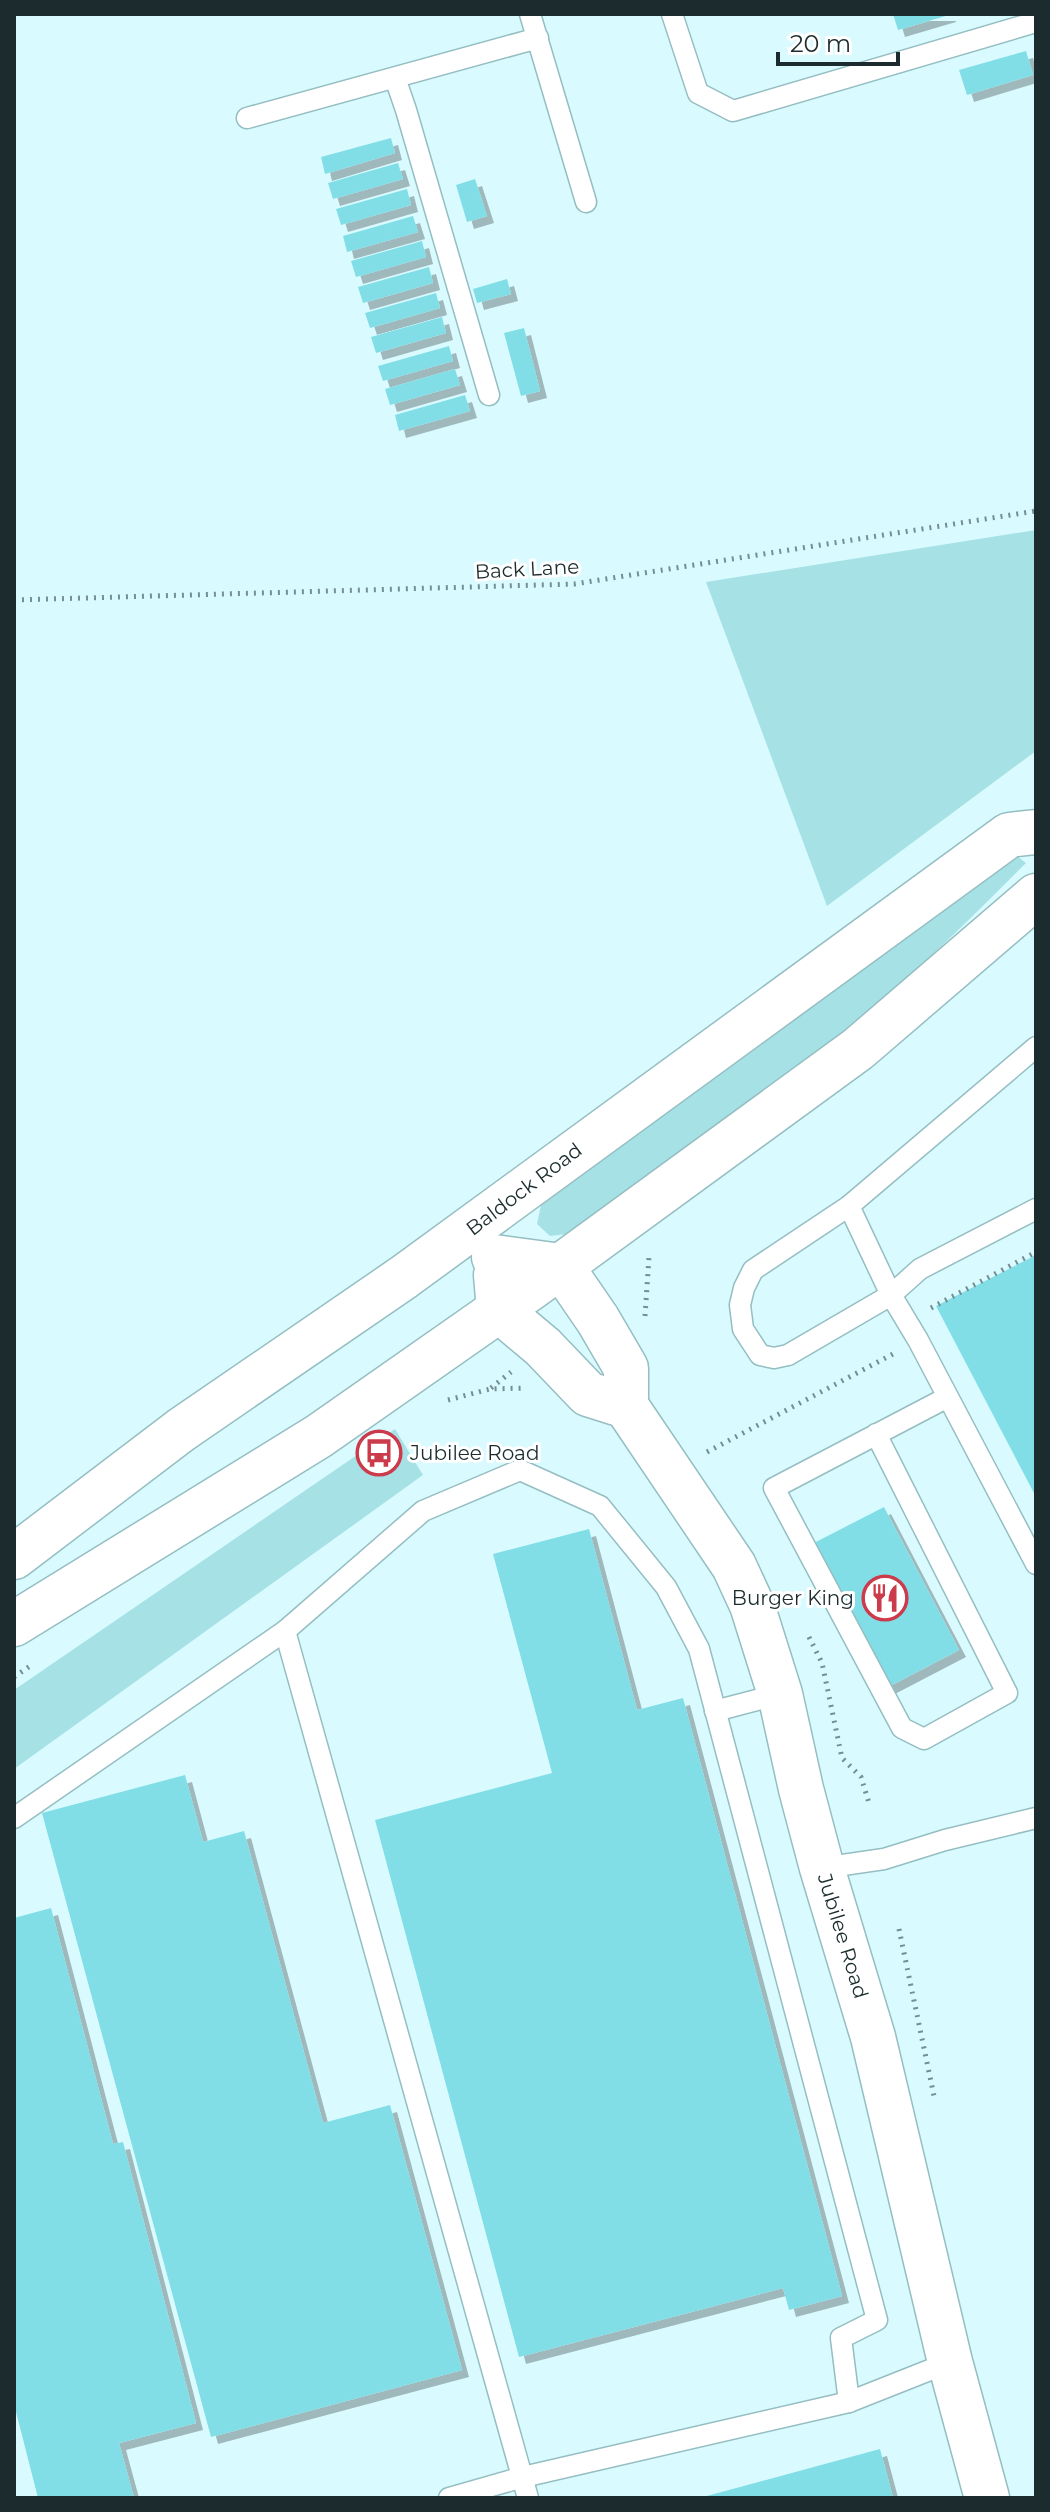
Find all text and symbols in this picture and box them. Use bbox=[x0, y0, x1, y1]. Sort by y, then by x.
scale bar bbox=[778, 16, 898, 66]
text: 20 m bbox=[790, 29, 851, 58]
street label: Back Lane bbox=[474, 554, 580, 584]
street label: Baldock Road bbox=[461, 1138, 587, 1240]
bus stop icon: Jubilee Road bbox=[355, 1429, 403, 1477]
place label: Jubilee Road bbox=[409, 1441, 539, 1465]
restaurant icon: Burger King bbox=[861, 1574, 909, 1622]
place label: Burger King bbox=[732, 1586, 854, 1610]
street label: Jubilee Road bbox=[812, 1870, 873, 2001]

